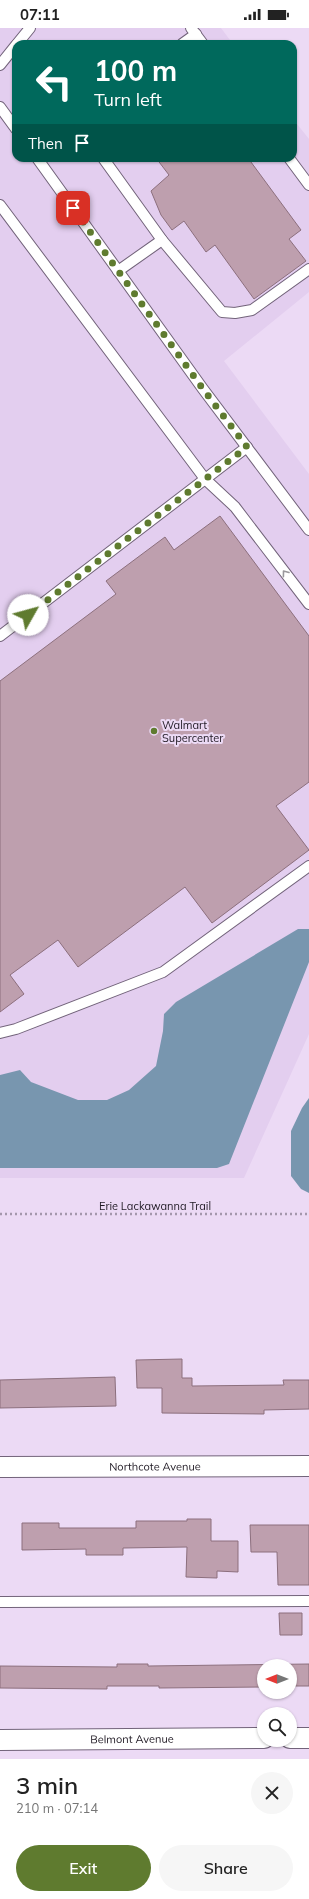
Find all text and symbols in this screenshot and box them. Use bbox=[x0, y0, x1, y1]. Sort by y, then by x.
text: 07:11 bbox=[20, 5, 60, 24]
text: 100 m bbox=[94, 53, 177, 88]
icon: left bbox=[28, 56, 80, 108]
text: Turn left bbox=[94, 88, 162, 111]
icon: arrive bbox=[71, 132, 93, 154]
text: Then bbox=[28, 134, 63, 153]
pin bbox=[56, 191, 90, 225]
icon: arrive bbox=[62, 197, 84, 219]
one-way arrow bbox=[283, 571, 290, 578]
position arrow bbox=[7, 594, 49, 636]
place label: Walmart Supercenter bbox=[162, 718, 223, 745]
marker: Walmart Supercenter bbox=[149, 726, 159, 736]
street label: Erie Lackawanna Trail bbox=[99, 1199, 211, 1213]
street label: Northcote Avenue bbox=[109, 1459, 201, 1474]
north arrow bbox=[257, 1659, 297, 1699]
map controls bbox=[257, 1659, 297, 1747]
button: search bbox=[257, 1707, 297, 1747]
street label: Belmont Avenue bbox=[90, 1732, 174, 1746]
text: 3 min bbox=[16, 1770, 78, 1800]
button: close bbox=[251, 1772, 293, 1814]
text: 210 m · 07:14 bbox=[16, 1800, 98, 1816]
button: Exit bbox=[16, 1845, 151, 1891]
button: Share bbox=[159, 1845, 293, 1891]

